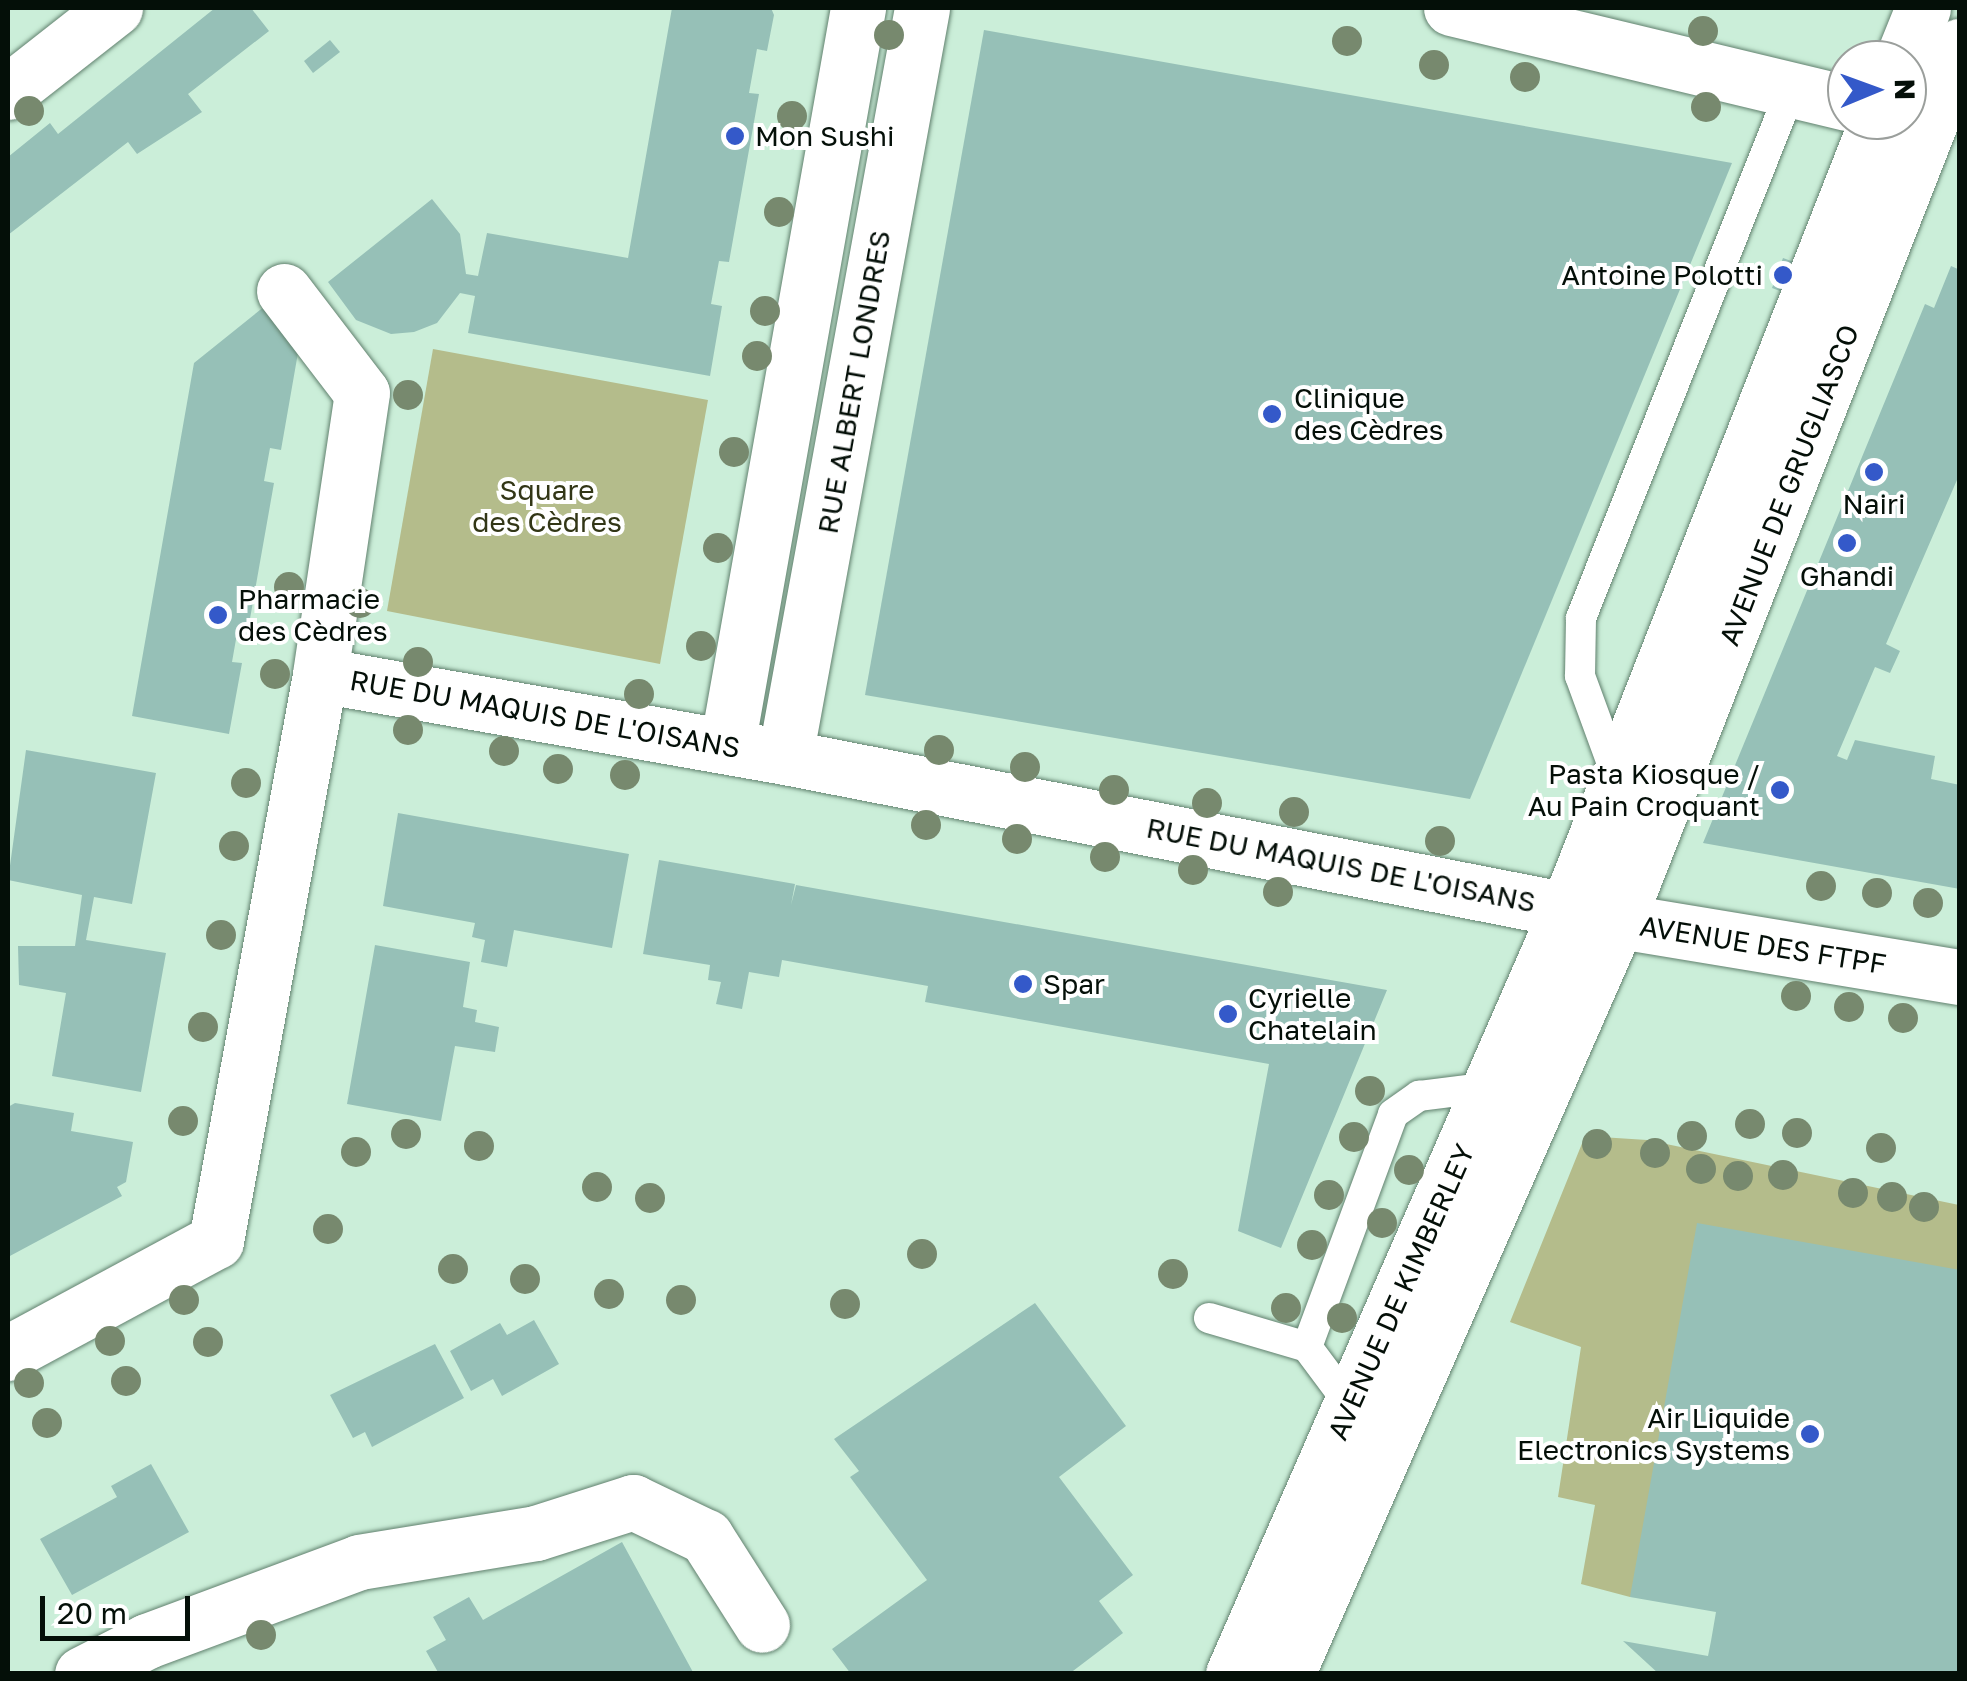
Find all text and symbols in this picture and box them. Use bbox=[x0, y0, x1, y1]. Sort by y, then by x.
north arrow bbox=[1827, 40, 1927, 140]
text: N bbox=[1889, 79, 1922, 100]
place label: Mon Sushi bbox=[755, 119, 895, 153]
marker: Mon Sushi bbox=[724, 125, 746, 147]
street label: RUE ALBERT LONDRES bbox=[811, 228, 897, 536]
place label: Antoine Polotti bbox=[1561, 258, 1763, 292]
marker: Antoine Polotti bbox=[1772, 264, 1794, 286]
street label: AVENUE DE GRUGLIASCO bbox=[1712, 320, 1866, 650]
place label: Clinique des Cèdres bbox=[1294, 381, 1444, 447]
marker: Clinique des Cèdres bbox=[1259, 401, 1285, 427]
marker: Nairi bbox=[1863, 461, 1885, 483]
park label: Square des Cèdres bbox=[472, 473, 622, 539]
place label: Nairi bbox=[1842, 487, 1906, 521]
marker: Ghandi bbox=[1836, 532, 1858, 554]
place label: Ghandi bbox=[1800, 559, 1894, 593]
place label: Pharmacie des Cèdres bbox=[238, 582, 388, 648]
marker: Pharmacie des Cèdres bbox=[207, 604, 229, 626]
street label: RUE DU MAQUIS DE L'OISANS bbox=[347, 663, 743, 765]
place label: Pasta Kiosque / Au Pain Croquant bbox=[1528, 757, 1760, 823]
marker: Pasta Kiosque / Au Pain Croquant bbox=[1769, 779, 1791, 801]
street label: RUE DU MAQUIS DE L'OISANS bbox=[1144, 811, 1538, 919]
street label: AVENUE DES FTPF bbox=[1637, 909, 1889, 981]
place label: Spar bbox=[1043, 967, 1105, 1001]
marker: Spar bbox=[1012, 973, 1034, 995]
place label: Cyrielle Chatelain bbox=[1248, 981, 1377, 1047]
marker: Cyrielle Chatelain bbox=[1217, 1003, 1239, 1025]
street label: AVENUE DE KIMBERLEY bbox=[1321, 1139, 1481, 1445]
place label: Air Liquide Electronics Systems bbox=[1517, 1401, 1790, 1467]
marker: Air Liquide Electronics Systems bbox=[1799, 1423, 1821, 1445]
scale bar bbox=[45, 1576, 195, 1638]
text: 20 m bbox=[57, 1595, 127, 1631]

